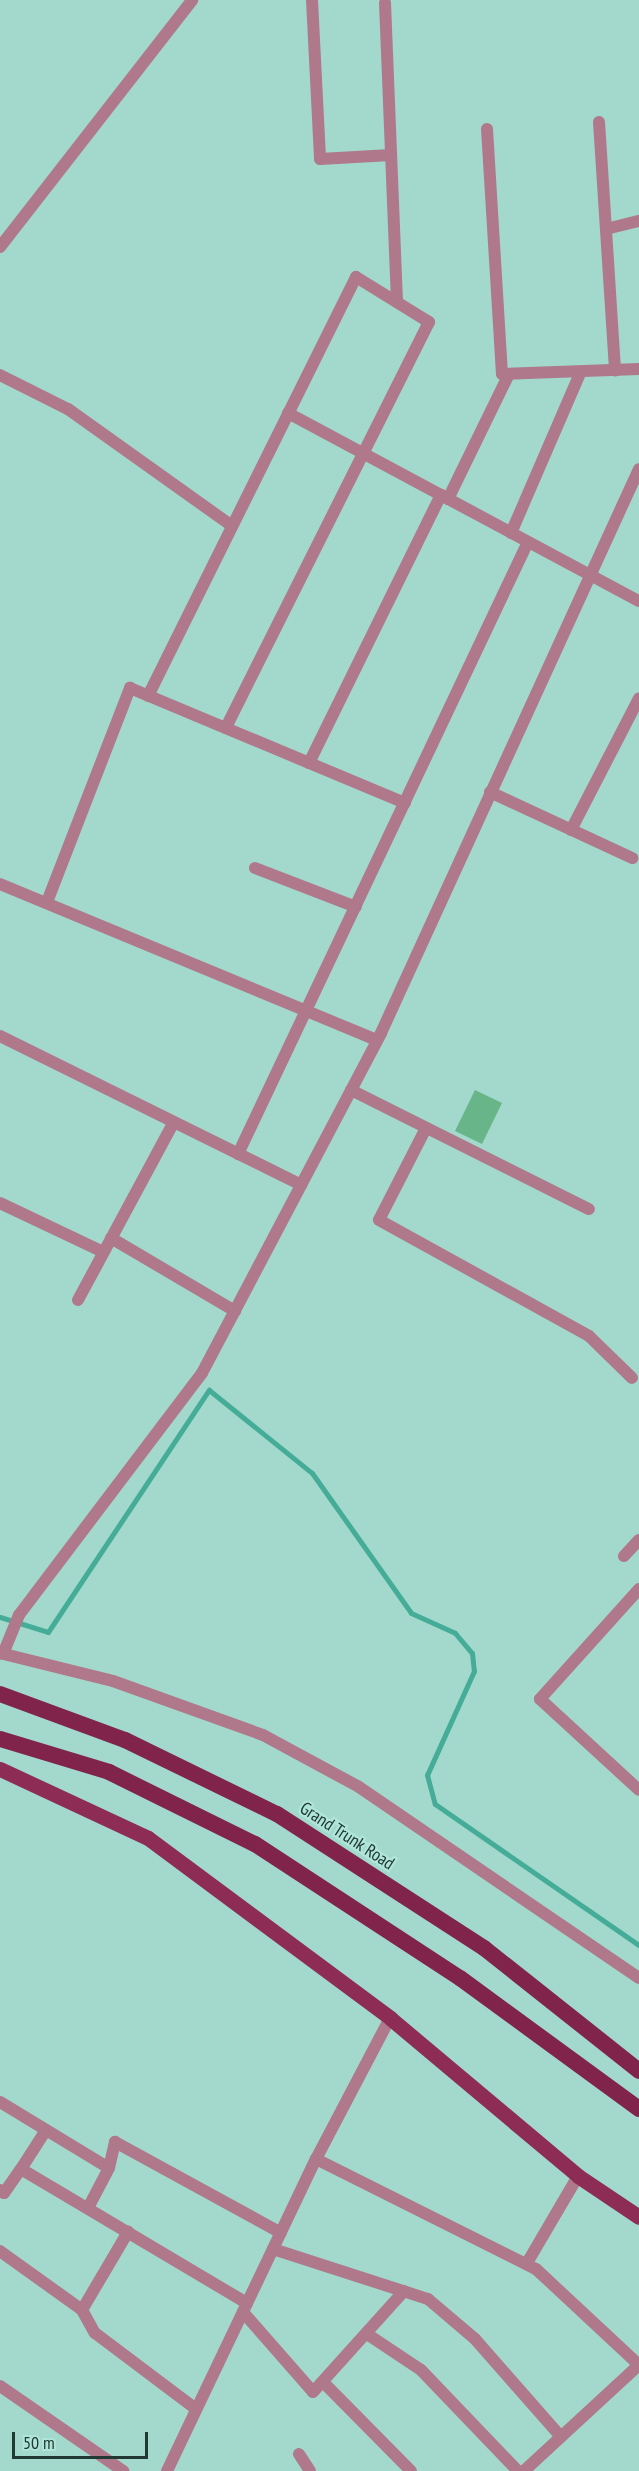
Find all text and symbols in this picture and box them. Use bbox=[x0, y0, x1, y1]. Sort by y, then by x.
street label: Grand Trunk Road bbox=[295, 1797, 399, 1875]
scale bar bbox=[15, 2420, 152, 2458]
text: 50 m bbox=[23, 2431, 55, 2454]

